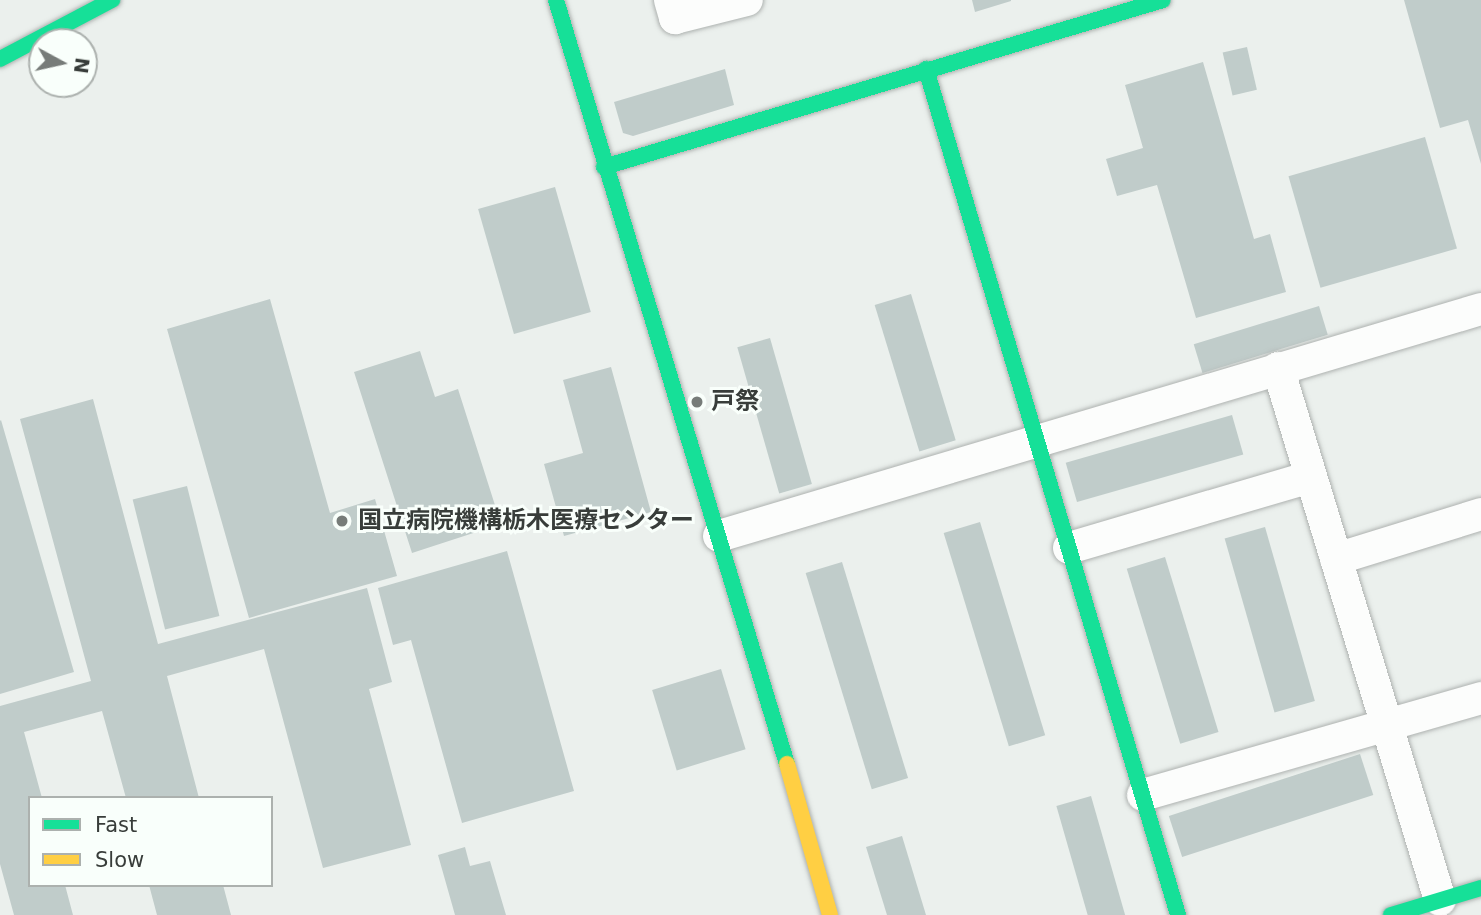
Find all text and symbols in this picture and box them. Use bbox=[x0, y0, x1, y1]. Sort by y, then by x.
north arrow bbox=[28, 28, 98, 98]
text: N bbox=[70, 56, 94, 75]
place label: 戸祭 bbox=[711, 388, 759, 416]
marker: 戸祭 bbox=[689, 394, 705, 410]
place label: 国立病院機構栃木医療センター bbox=[358, 507, 694, 535]
marker: 国立病院機構栃木医療センター bbox=[332, 511, 352, 531]
legend bbox=[28, 796, 273, 887]
text: Fast bbox=[95, 813, 137, 837]
text: Slow bbox=[95, 848, 144, 872]

